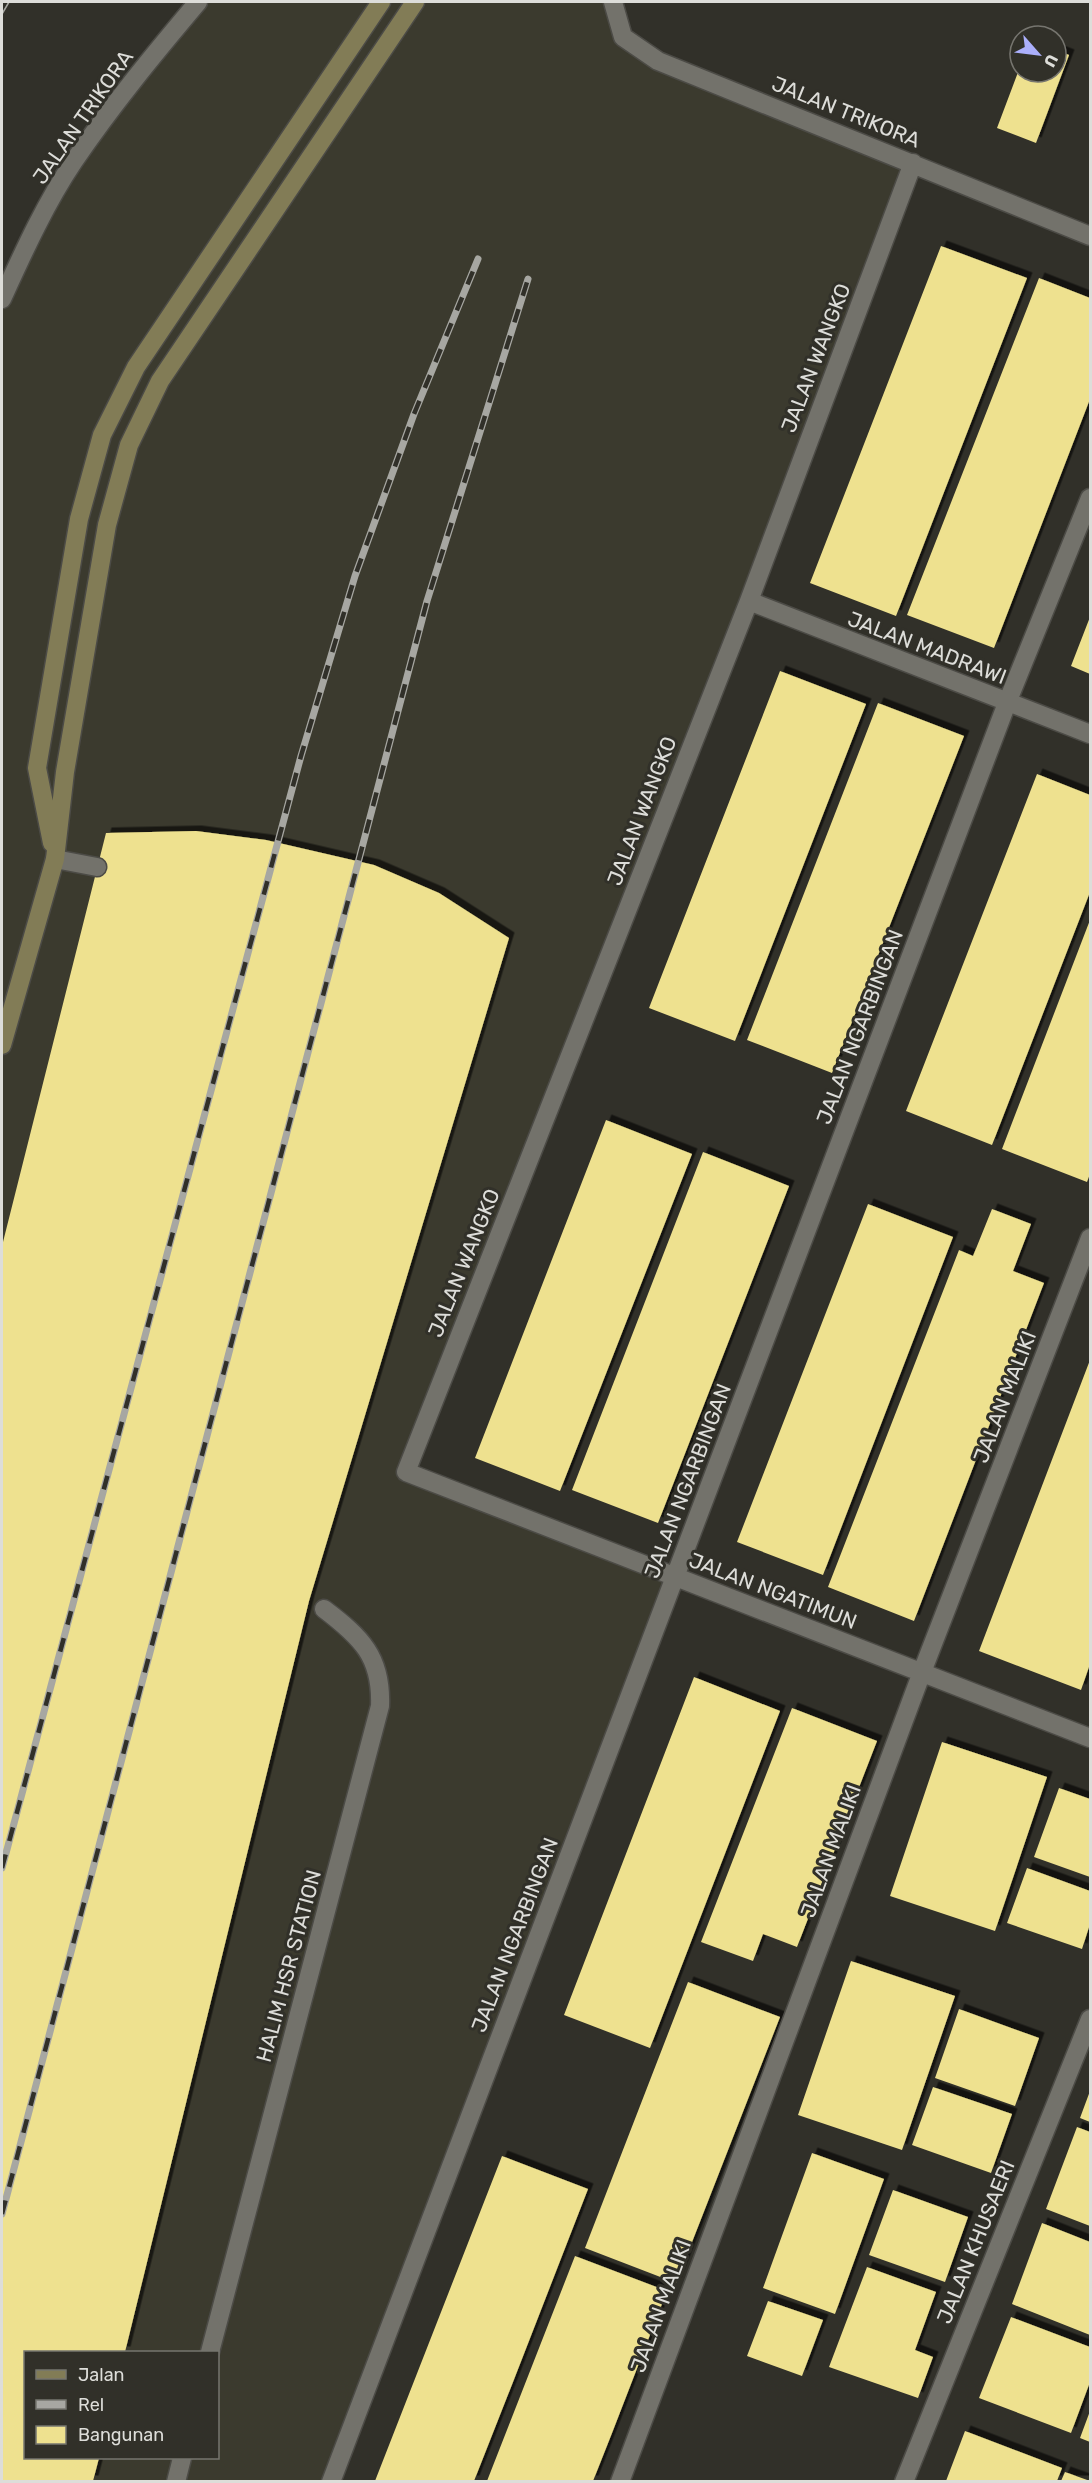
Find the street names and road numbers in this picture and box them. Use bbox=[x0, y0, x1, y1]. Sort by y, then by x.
street label: JALAN TRIKORA bbox=[27, 45, 138, 188]
street label: JALAN TRIKORA bbox=[768, 70, 924, 153]
street label: JALAN WANGKO bbox=[776, 280, 855, 436]
street label: JALAN MADRAWI bbox=[844, 606, 1010, 689]
street label: JALAN WANGKO bbox=[602, 733, 681, 889]
street label: JALAN NGARBINGAN bbox=[811, 926, 908, 1128]
street label: JALAN WANGKO bbox=[422, 1185, 505, 1341]
street label: JALAN MALIKI bbox=[968, 1327, 1041, 1466]
street label: JALAN NGARBINGAN bbox=[639, 1380, 736, 1582]
street label: JALAN NGATIMUN bbox=[686, 1547, 861, 1634]
street label: JALAN MALIKI bbox=[795, 1781, 866, 1921]
street label: JALAN NGARBINGAN bbox=[466, 1834, 563, 2036]
street label: HALIM HSR STATION bbox=[251, 1867, 326, 2065]
street label: JALAN KHUSAERI bbox=[931, 2156, 1020, 2327]
street label: JALAN MALIKI bbox=[625, 2236, 696, 2376]

